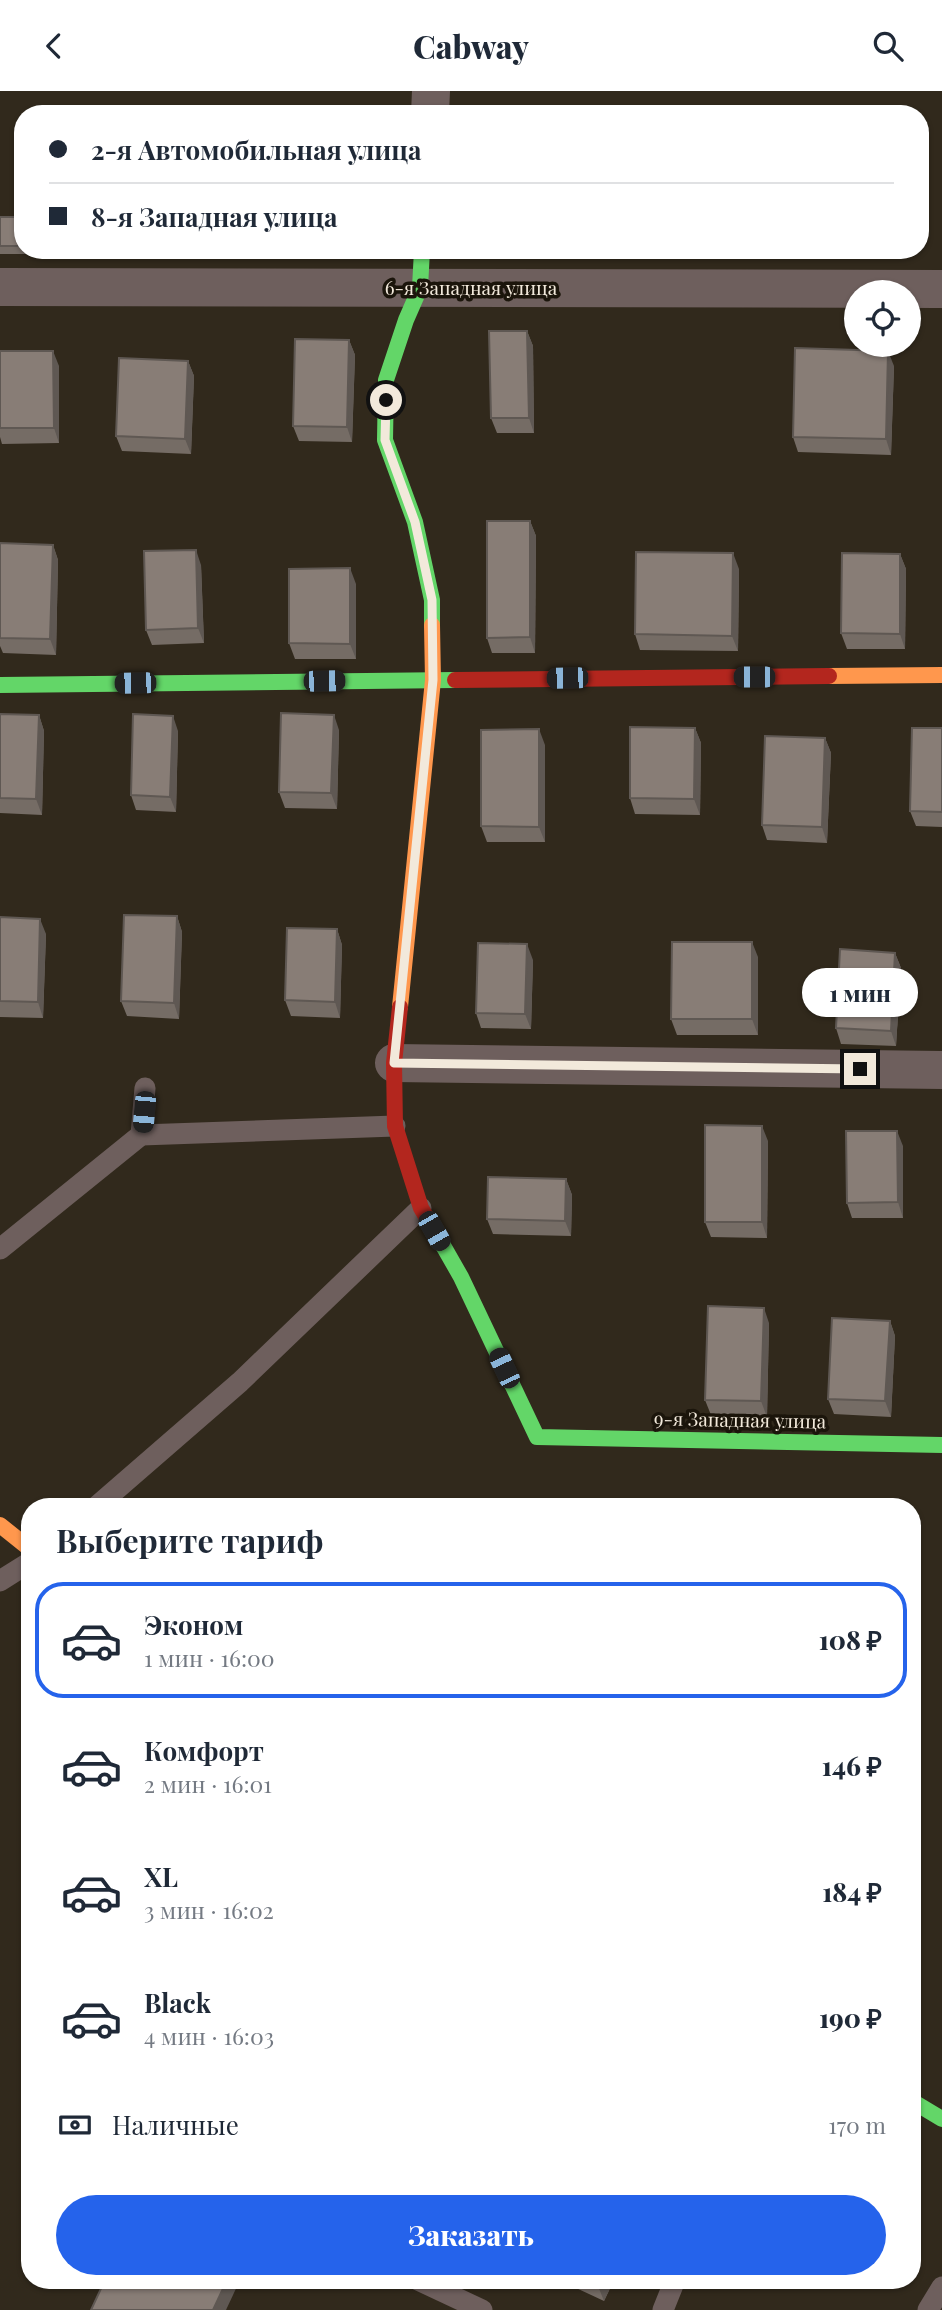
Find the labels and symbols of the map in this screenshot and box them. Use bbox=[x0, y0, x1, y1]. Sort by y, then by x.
street label: 6-я Западная улица bbox=[385, 274, 558, 300]
route start bbox=[370, 384, 402, 416]
car bbox=[546, 667, 589, 689]
car bbox=[734, 667, 776, 688]
car bbox=[303, 670, 346, 692]
car bbox=[114, 672, 157, 694]
callout: 1 мин bbox=[802, 967, 918, 1017]
route end bbox=[844, 1053, 876, 1085]
car bbox=[132, 1090, 157, 1134]
car bbox=[415, 1208, 454, 1254]
car bbox=[486, 1345, 523, 1391]
street label: 9-я Западная улица bbox=[654, 1404, 827, 1434]

